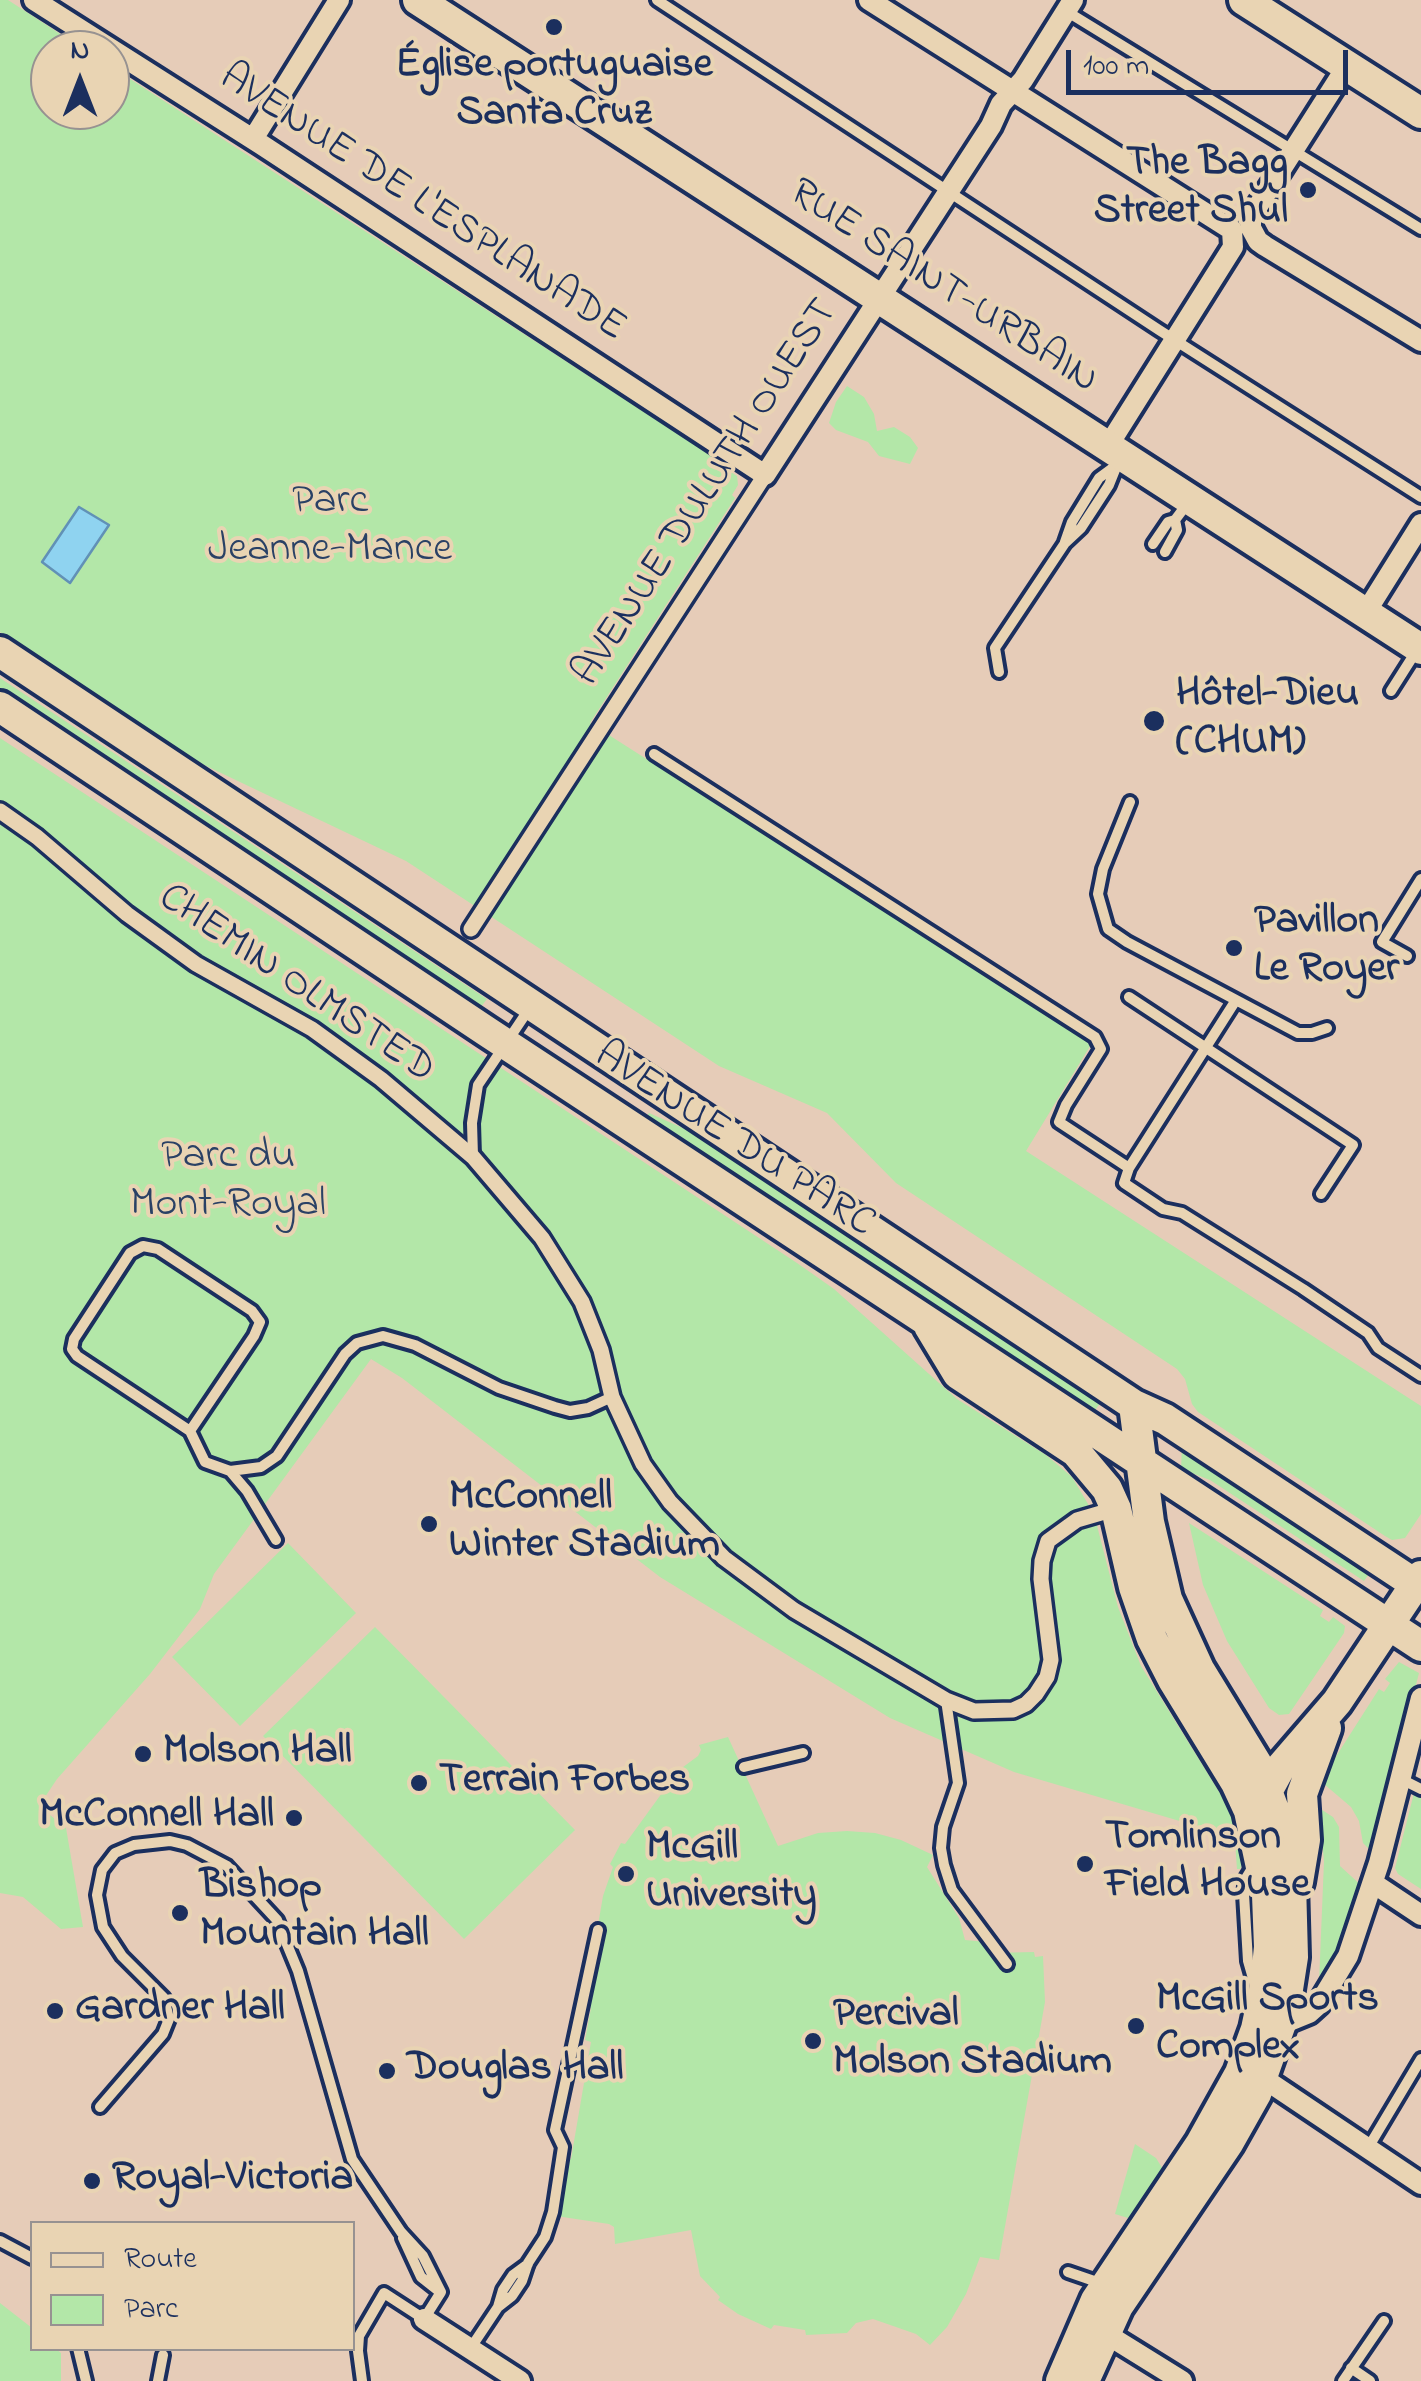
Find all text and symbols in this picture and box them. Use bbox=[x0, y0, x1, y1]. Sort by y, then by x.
marker: Église portuguaise Santa Cruz bbox=[543, 16, 565, 38]
north arrow bbox=[30, 30, 130, 130]
scale bar bbox=[1071, 30, 1354, 92]
text: N bbox=[71, 31, 89, 72]
place label: Église portuguaise Santa Cruz bbox=[396, 43, 712, 142]
text: 100 m bbox=[1083, 45, 1149, 89]
street label: AVENUE DE L'ESPLANADE bbox=[208, 55, 634, 355]
place label: The Bagg Street Shul bbox=[1094, 141, 1288, 240]
street label: RUE SAINT-URBAIN bbox=[778, 170, 1106, 408]
marker: The Bagg Street Shul bbox=[1297, 179, 1319, 201]
street label: AVENUE DULUTH OUEST bbox=[564, 291, 852, 697]
park label: Parc Jeanne-Mance bbox=[208, 479, 452, 578]
place label: Hôtel-Dieu (CHUM) bbox=[1176, 672, 1359, 770]
marker: Hôtel-Dieu (CHUM) bbox=[1141, 708, 1167, 734]
street label: CHEMIN OLMSTED bbox=[147, 875, 443, 1097]
place label: Pavillon Le Royer bbox=[1254, 899, 1399, 998]
marker: Pavillon Le Royer bbox=[1223, 937, 1245, 959]
street label: AVENUE DU PARC bbox=[583, 1033, 883, 1251]
park label: Parc du Mont-Royal bbox=[130, 1134, 326, 1232]
place label: McConnell Winter Stadium bbox=[449, 1475, 720, 1574]
marker: McConnell Winter Stadium bbox=[418, 1513, 440, 1535]
place label: Molson Hall bbox=[163, 1729, 352, 1779]
marker: Molson Hall bbox=[132, 1743, 154, 1765]
place label: Terrain Forbes bbox=[439, 1758, 690, 1808]
marker: Terrain Forbes bbox=[408, 1772, 430, 1794]
place label: McConnell Hall bbox=[39, 1793, 274, 1843]
marker: McConnell Hall bbox=[283, 1807, 305, 1829]
place label: Tomlinson Field House bbox=[1105, 1815, 1310, 1914]
place label: McGill University bbox=[646, 1825, 817, 1924]
marker: Tomlinson Field House bbox=[1074, 1853, 1096, 1875]
marker: McGill University bbox=[615, 1863, 637, 1885]
place label: Bishop Mountain Hall bbox=[200, 1864, 429, 1962]
marker: Bishop Mountain Hall bbox=[169, 1902, 191, 1924]
place label: McGill Sports Complex bbox=[1156, 1977, 1379, 2076]
place label: Gardner Hall bbox=[75, 1986, 285, 2036]
place label: Percival Molson Stadium bbox=[833, 1992, 1112, 2090]
marker: Gardner Hall bbox=[44, 2000, 66, 2022]
marker: McGill Sports Complex bbox=[1125, 2015, 1147, 2037]
marker: Percival Molson Stadium bbox=[802, 2030, 824, 2052]
place label: Douglas Hall bbox=[407, 2046, 624, 2096]
marker: Douglas Hall bbox=[376, 2060, 398, 2082]
place label: Royal-Victoria bbox=[112, 2156, 353, 2206]
marker: Royal-Victoria bbox=[81, 2170, 103, 2192]
legend bbox=[30, 2221, 355, 2351]
text: Route bbox=[124, 2238, 197, 2282]
text: Parc bbox=[124, 2288, 178, 2332]

